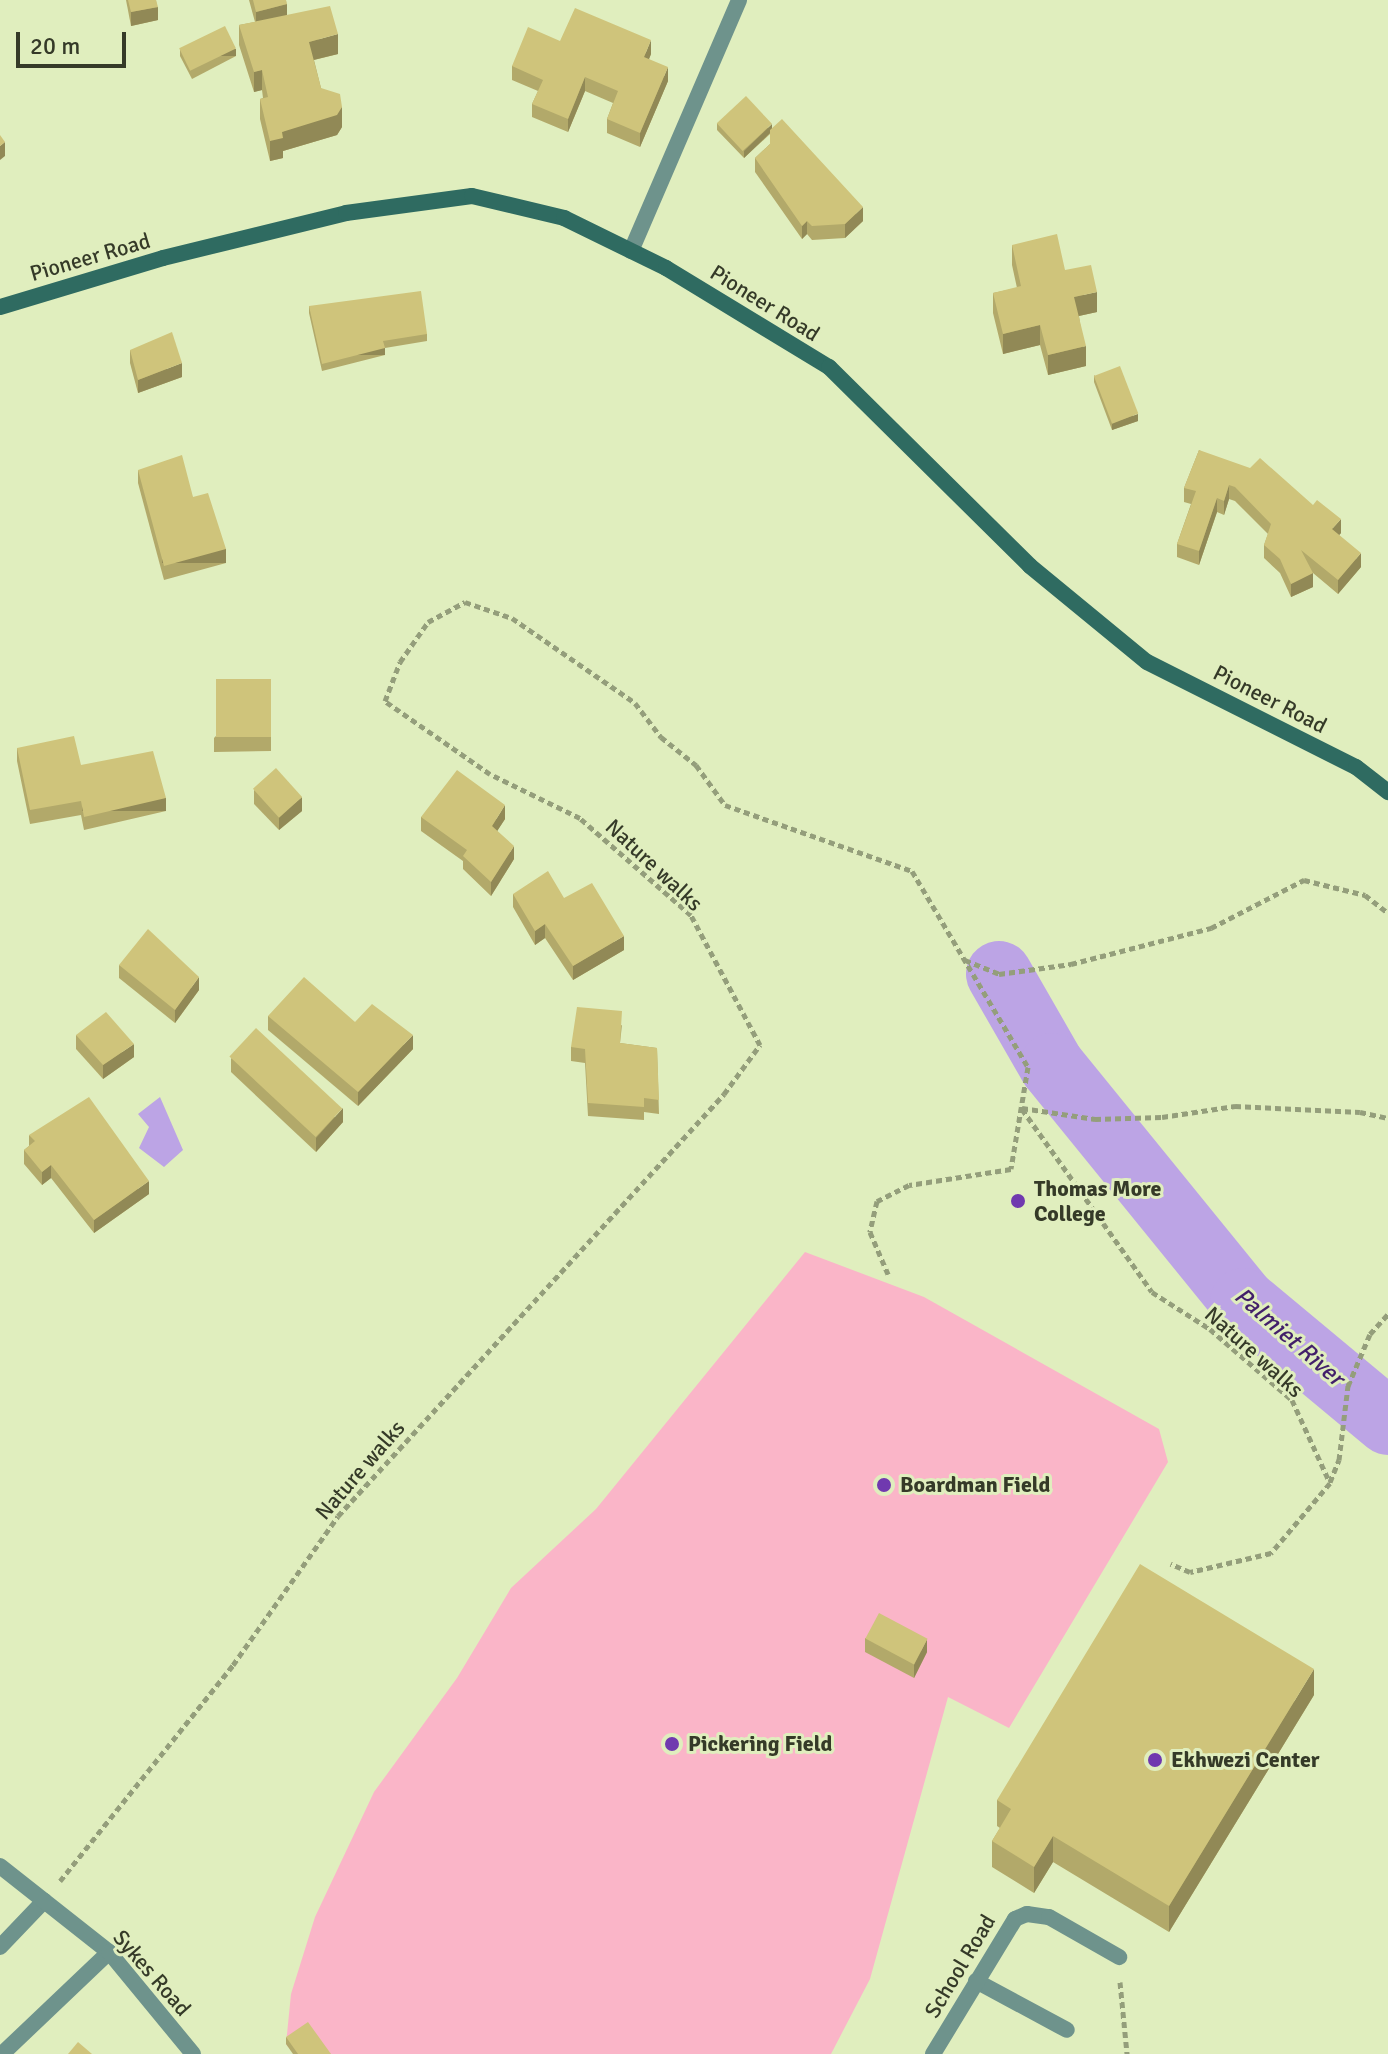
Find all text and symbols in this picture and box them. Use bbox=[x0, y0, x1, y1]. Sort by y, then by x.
scale bar bbox=[20, 16, 130, 66]
text: 20 m bbox=[30, 31, 80, 61]
street label: Pioneer Road bbox=[27, 227, 153, 287]
street label: Pioneer Road bbox=[705, 259, 825, 347]
street label: Pioneer Road bbox=[1209, 659, 1331, 739]
street label: Nature walks bbox=[600, 813, 708, 917]
place label: Thomas More College bbox=[1034, 1175, 1161, 1226]
marker: Thomas More College bbox=[1009, 1192, 1027, 1210]
water label: Palmiet River bbox=[1228, 1282, 1350, 1392]
street label: Nature walks bbox=[1199, 1301, 1309, 1403]
street label: Nature walks bbox=[310, 1415, 410, 1525]
place label: Boardman Field bbox=[900, 1472, 1050, 1498]
marker: Boardman Field bbox=[875, 1476, 893, 1494]
place label: Pickering Field bbox=[688, 1731, 832, 1757]
marker: Pickering Field bbox=[663, 1735, 681, 1753]
place label: Ekhwezi Center bbox=[1171, 1747, 1320, 1773]
marker: Ekhwezi Center bbox=[1146, 1751, 1164, 1769]
street label: School Road bbox=[919, 1910, 1001, 2022]
street label: Sykes Road bbox=[108, 1925, 196, 2021]

